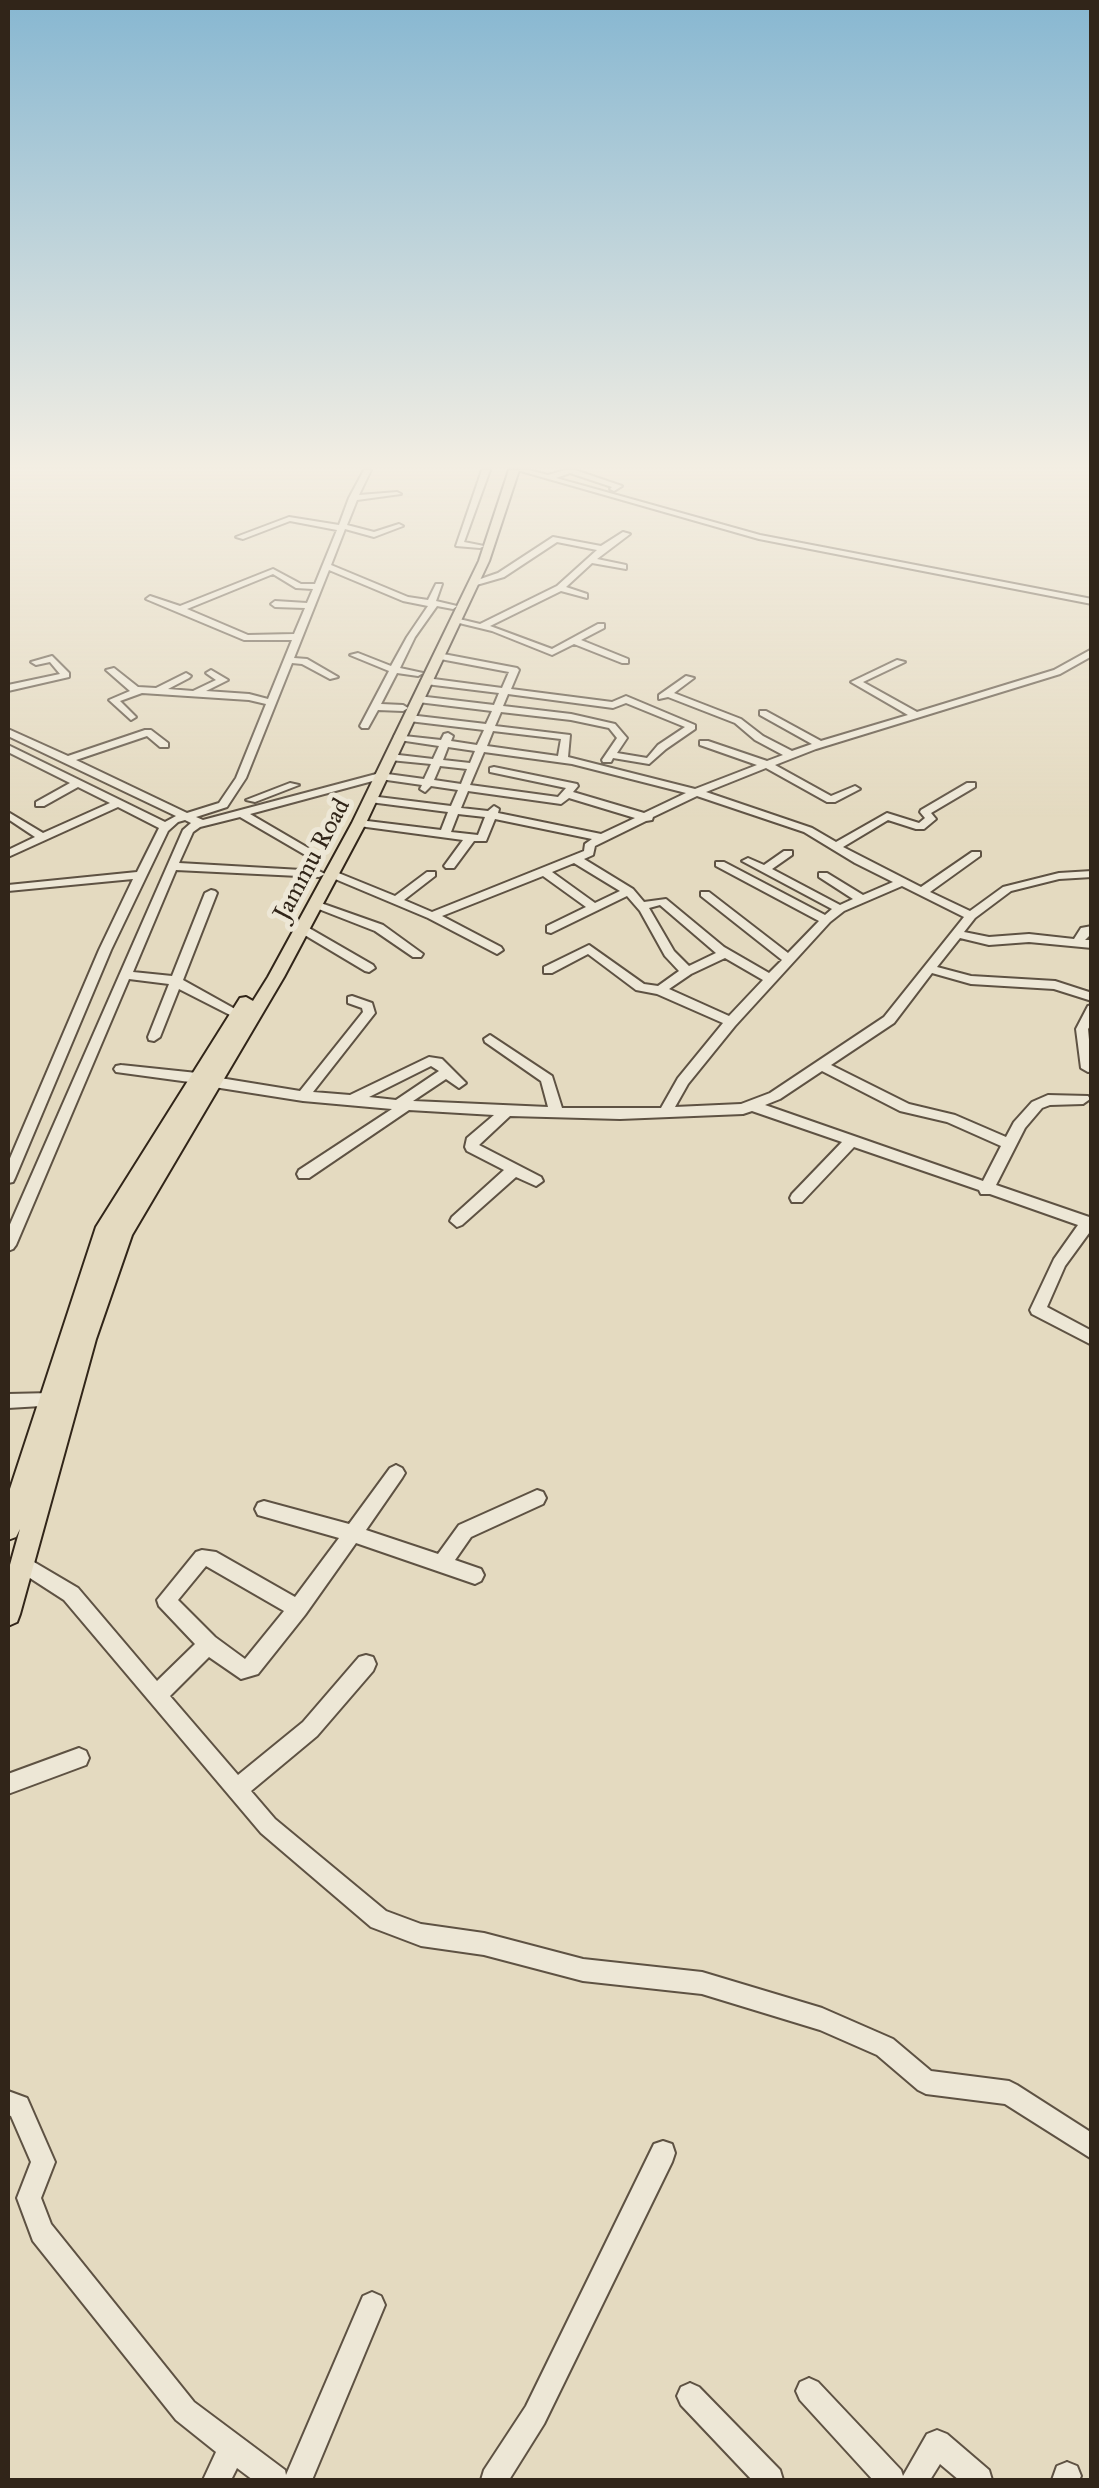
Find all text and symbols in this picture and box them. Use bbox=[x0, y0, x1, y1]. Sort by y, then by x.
street label: Jammu Road bbox=[268, 794, 358, 926]

